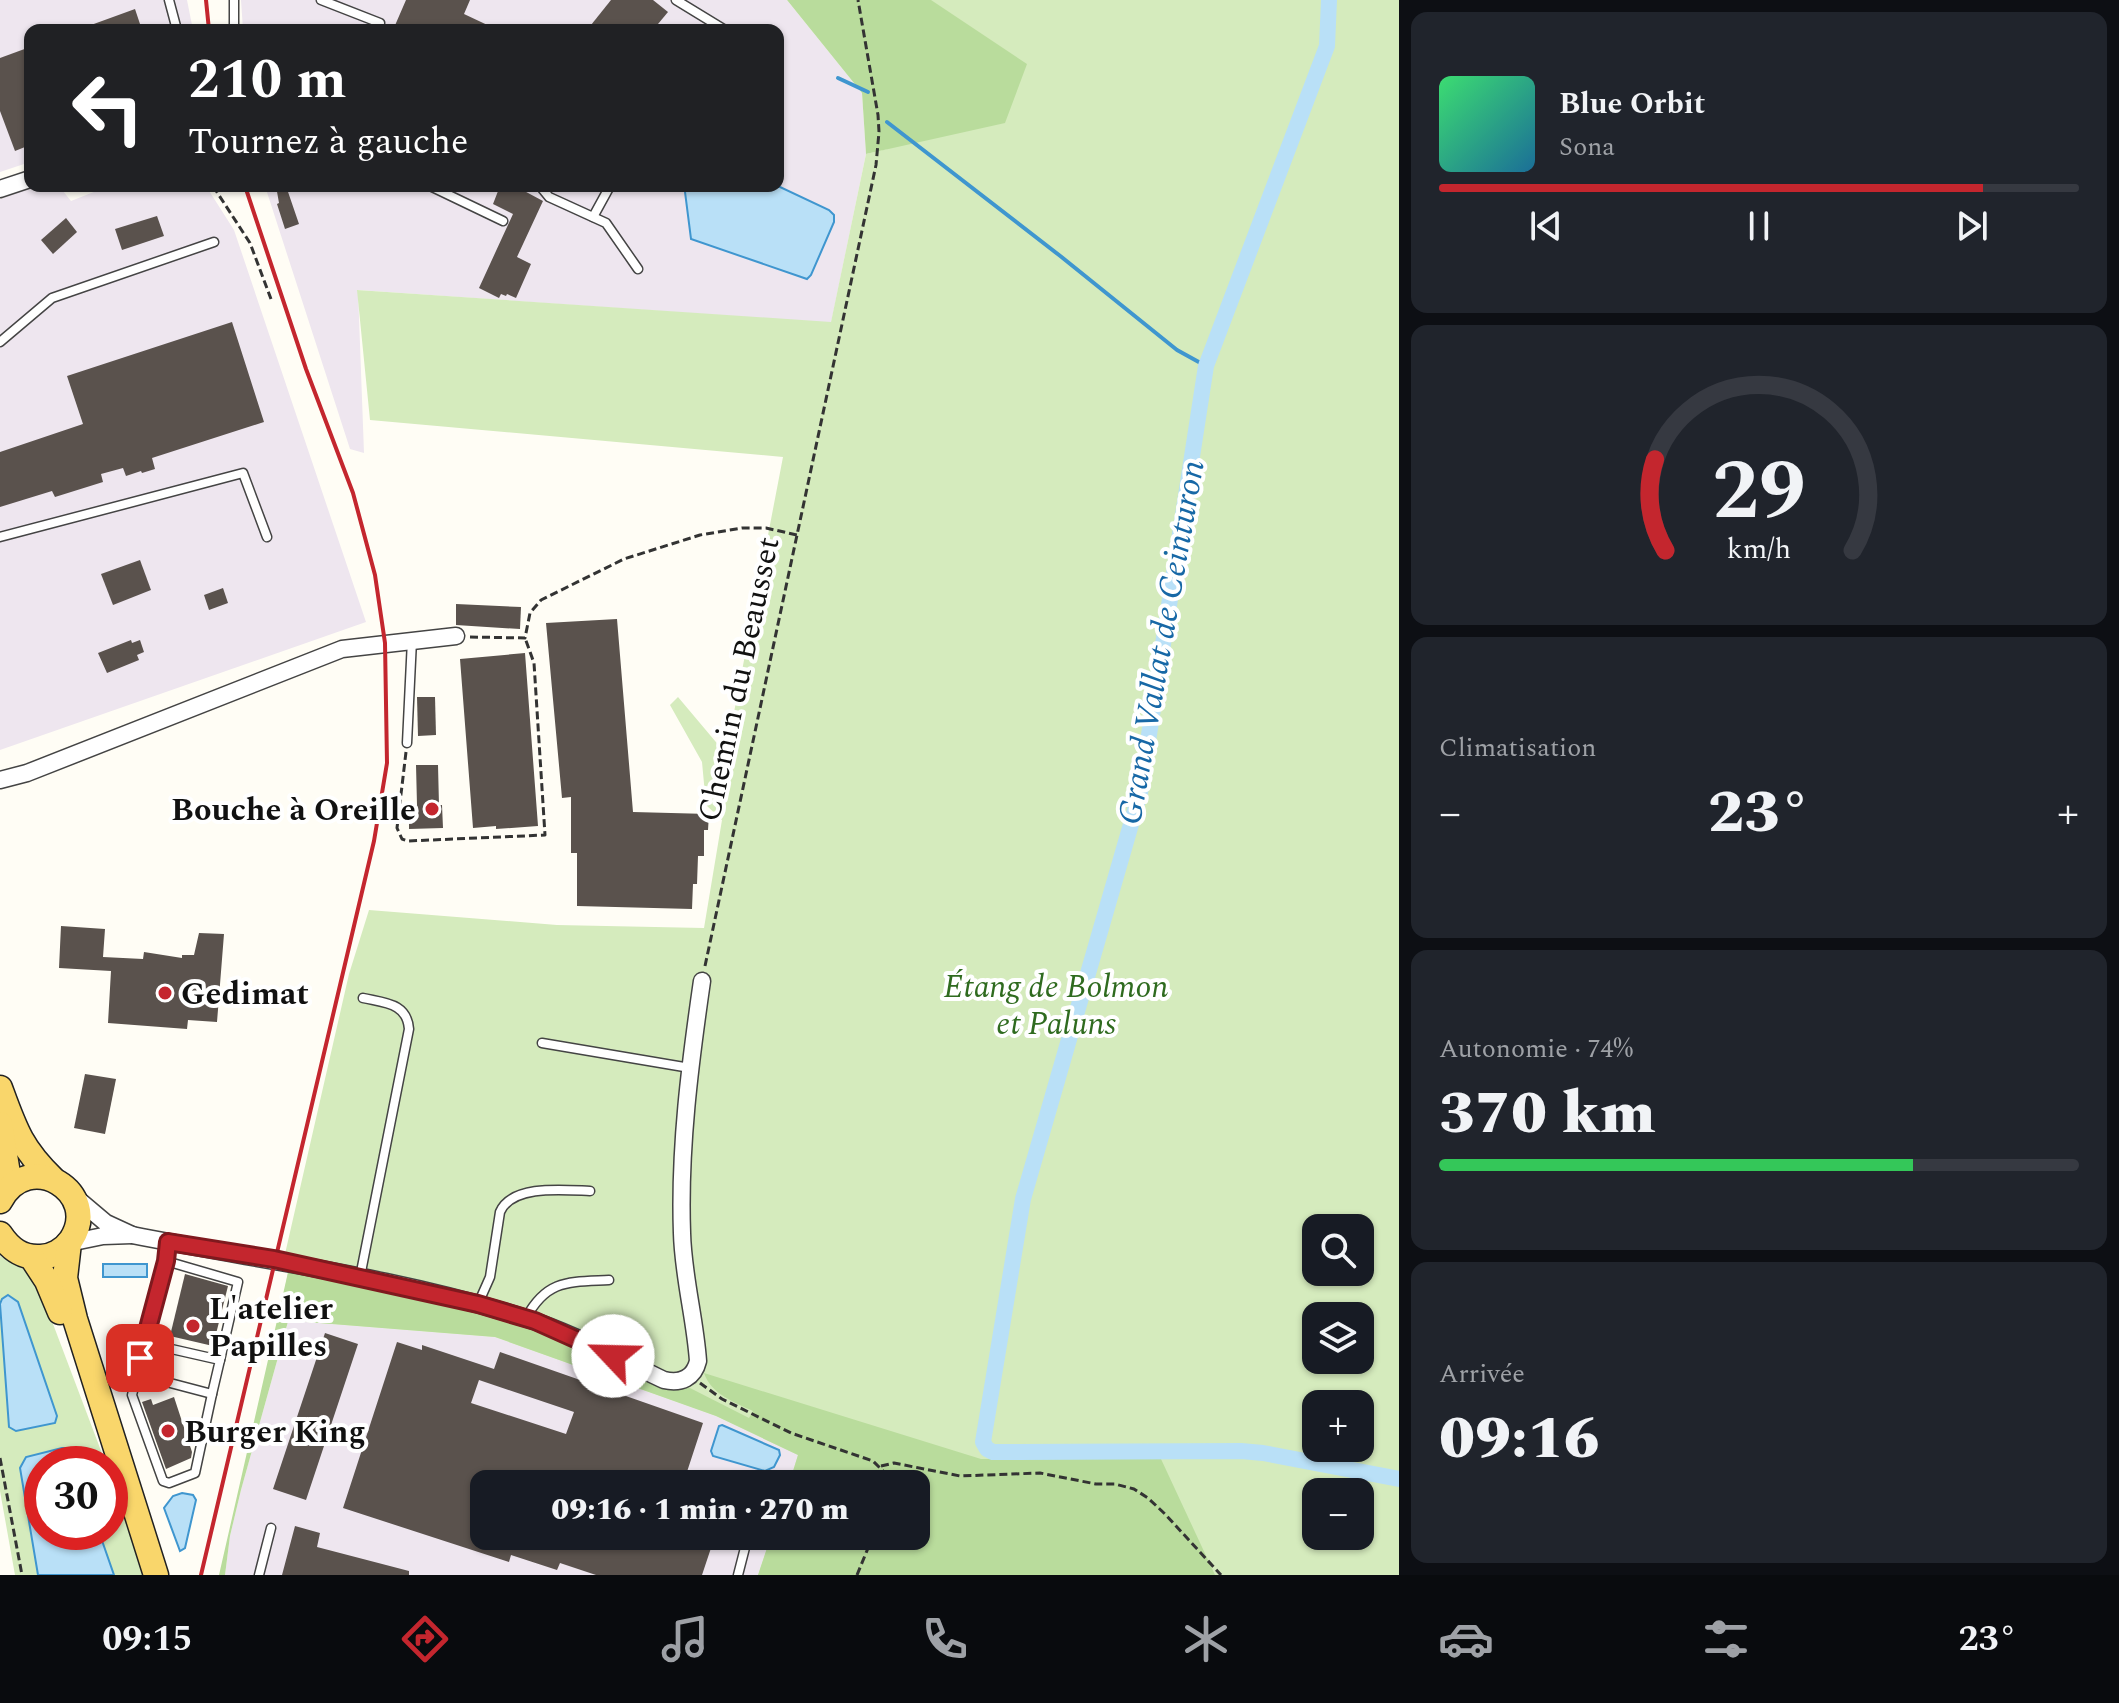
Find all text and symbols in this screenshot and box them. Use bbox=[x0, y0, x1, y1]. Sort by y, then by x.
text: 210 m bbox=[188, 38, 347, 123]
icon: left bbox=[56, 56, 160, 160]
text: Blue Orbit bbox=[1559, 81, 1705, 127]
text: Tournez à gauche bbox=[188, 115, 468, 170]
text: Sona bbox=[1559, 127, 1615, 167]
icon: previous bbox=[1524, 204, 1568, 248]
icon: pause bbox=[1737, 204, 1781, 248]
icon: next bbox=[1950, 204, 1994, 248]
text: 29 bbox=[1712, 428, 1806, 555]
water label: Grand Vallat de Ceinturon bbox=[1104, 456, 1220, 829]
text: km/h bbox=[1727, 528, 1791, 571]
street label: Chemin du Beausset bbox=[685, 532, 794, 826]
text: Climatisation bbox=[1439, 728, 1596, 768]
text: 23° bbox=[1708, 767, 1810, 859]
text: − bbox=[1439, 780, 1461, 847]
text: + bbox=[2057, 780, 2079, 847]
place label: Bouche à Oreille bbox=[171, 786, 416, 835]
marker: Bouche à Oreille bbox=[423, 800, 441, 818]
park label: Étang de Bolmon et Paluns bbox=[943, 963, 1169, 1049]
place label: Gedimat bbox=[181, 970, 309, 1019]
marker: Gedimat bbox=[156, 984, 174, 1002]
text: Autonomie · 74% bbox=[1439, 1029, 1633, 1069]
text: 370 km bbox=[1439, 1068, 1656, 1160]
map controls bbox=[1302, 1214, 1374, 1550]
button: search bbox=[1302, 1214, 1374, 1286]
place label: L'atelier Papilles bbox=[209, 1285, 333, 1371]
button: layers bbox=[1302, 1302, 1374, 1374]
position arrow bbox=[571, 1314, 655, 1398]
marker: L'atelier Papilles bbox=[184, 1317, 202, 1335]
pin bbox=[106, 1324, 174, 1392]
icon: arrive bbox=[118, 1336, 162, 1380]
text: Arrivée bbox=[1439, 1354, 1525, 1394]
button: + bbox=[1302, 1390, 1374, 1462]
text: 09:16 bbox=[1439, 1393, 1600, 1485]
place label: Burger King bbox=[184, 1408, 366, 1457]
marker: Burger King bbox=[159, 1422, 177, 1440]
speed limit sign: 30 bbox=[24, 1446, 128, 1550]
button: − bbox=[1302, 1478, 1374, 1550]
text: 09:16 · 1 min · 270 m bbox=[551, 1487, 849, 1533]
icon: directions bbox=[397, 1611, 453, 1667]
icon: music bbox=[657, 1611, 713, 1667]
icon: phone bbox=[917, 1611, 973, 1667]
icon: climate bbox=[1178, 1611, 1234, 1667]
icon: car bbox=[1438, 1611, 1494, 1667]
icon: filters bbox=[1698, 1611, 1754, 1667]
text: 09:15 bbox=[102, 1612, 193, 1667]
text: 23° bbox=[1958, 1612, 2017, 1667]

